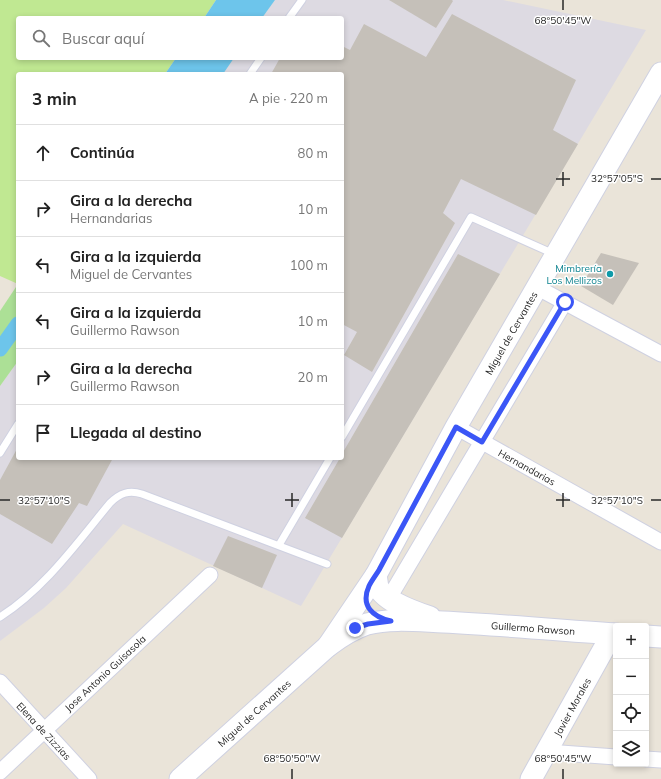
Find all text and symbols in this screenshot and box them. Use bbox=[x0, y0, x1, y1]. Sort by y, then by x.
text: 68°50'45"W bbox=[535, 14, 591, 27]
search box bbox=[16, 16, 344, 60]
icon: search bbox=[30, 27, 52, 49]
text: Buscar aquí bbox=[62, 29, 144, 48]
text: 3 min bbox=[32, 88, 77, 109]
text: A pie · 220 m bbox=[249, 90, 328, 106]
icon: ahead bbox=[32, 142, 54, 164]
text: Continúa bbox=[70, 143, 135, 162]
text: 80 m bbox=[298, 145, 328, 161]
text: 32°57'05"S bbox=[591, 172, 643, 185]
text: Gira a la derecha bbox=[70, 191, 192, 210]
icon: right bbox=[32, 198, 54, 220]
text: 10 m bbox=[298, 201, 328, 217]
text: Hernandarias bbox=[70, 210, 152, 226]
text: Gira a la izquierda bbox=[70, 247, 201, 266]
icon: left bbox=[32, 254, 54, 276]
text: 100 m bbox=[290, 257, 328, 273]
place label: Mimbrería Los Mellizos bbox=[546, 262, 602, 287]
text: Miguel de Cervantes bbox=[70, 266, 192, 282]
marker: Mimbrería Los Mellizos bbox=[605, 269, 615, 279]
street label: Miguel de Cervantes bbox=[482, 289, 541, 377]
route start bbox=[556, 293, 574, 311]
text: Gira a la izquierda bbox=[70, 303, 201, 322]
icon: left bbox=[32, 310, 54, 332]
text: 10 m bbox=[298, 313, 328, 329]
text: Guillermo Rawson bbox=[70, 322, 180, 338]
text: Gira a la derecha bbox=[70, 359, 192, 378]
icon: right bbox=[32, 366, 54, 388]
text: 20 m bbox=[298, 369, 328, 385]
text: Guillermo Rawson bbox=[70, 378, 180, 394]
icon: arrive bbox=[32, 422, 54, 444]
text: Llegada al destino bbox=[70, 423, 202, 442]
street label: Hernandarias bbox=[496, 446, 558, 489]
text: 32°57'10"S bbox=[18, 494, 70, 507]
text: 32°57'10"S bbox=[591, 494, 643, 507]
route end bbox=[346, 619, 364, 637]
street label: Guillermo Rawson bbox=[490, 619, 576, 638]
map controls bbox=[613, 623, 649, 767]
button: + bbox=[613, 623, 649, 659]
street label: Jose Antonio Guisasola bbox=[62, 632, 149, 714]
button: − bbox=[613, 659, 649, 695]
street label: Javier Morales bbox=[551, 676, 594, 739]
street label: Miguel de Cervantes bbox=[215, 677, 294, 750]
button: locate bbox=[613, 695, 649, 731]
street label: Elena de Zizzias bbox=[14, 700, 74, 763]
button: layers bbox=[613, 731, 649, 767]
text: 68°50'50"W bbox=[264, 752, 320, 765]
text: 68°50'45"W bbox=[535, 752, 591, 765]

